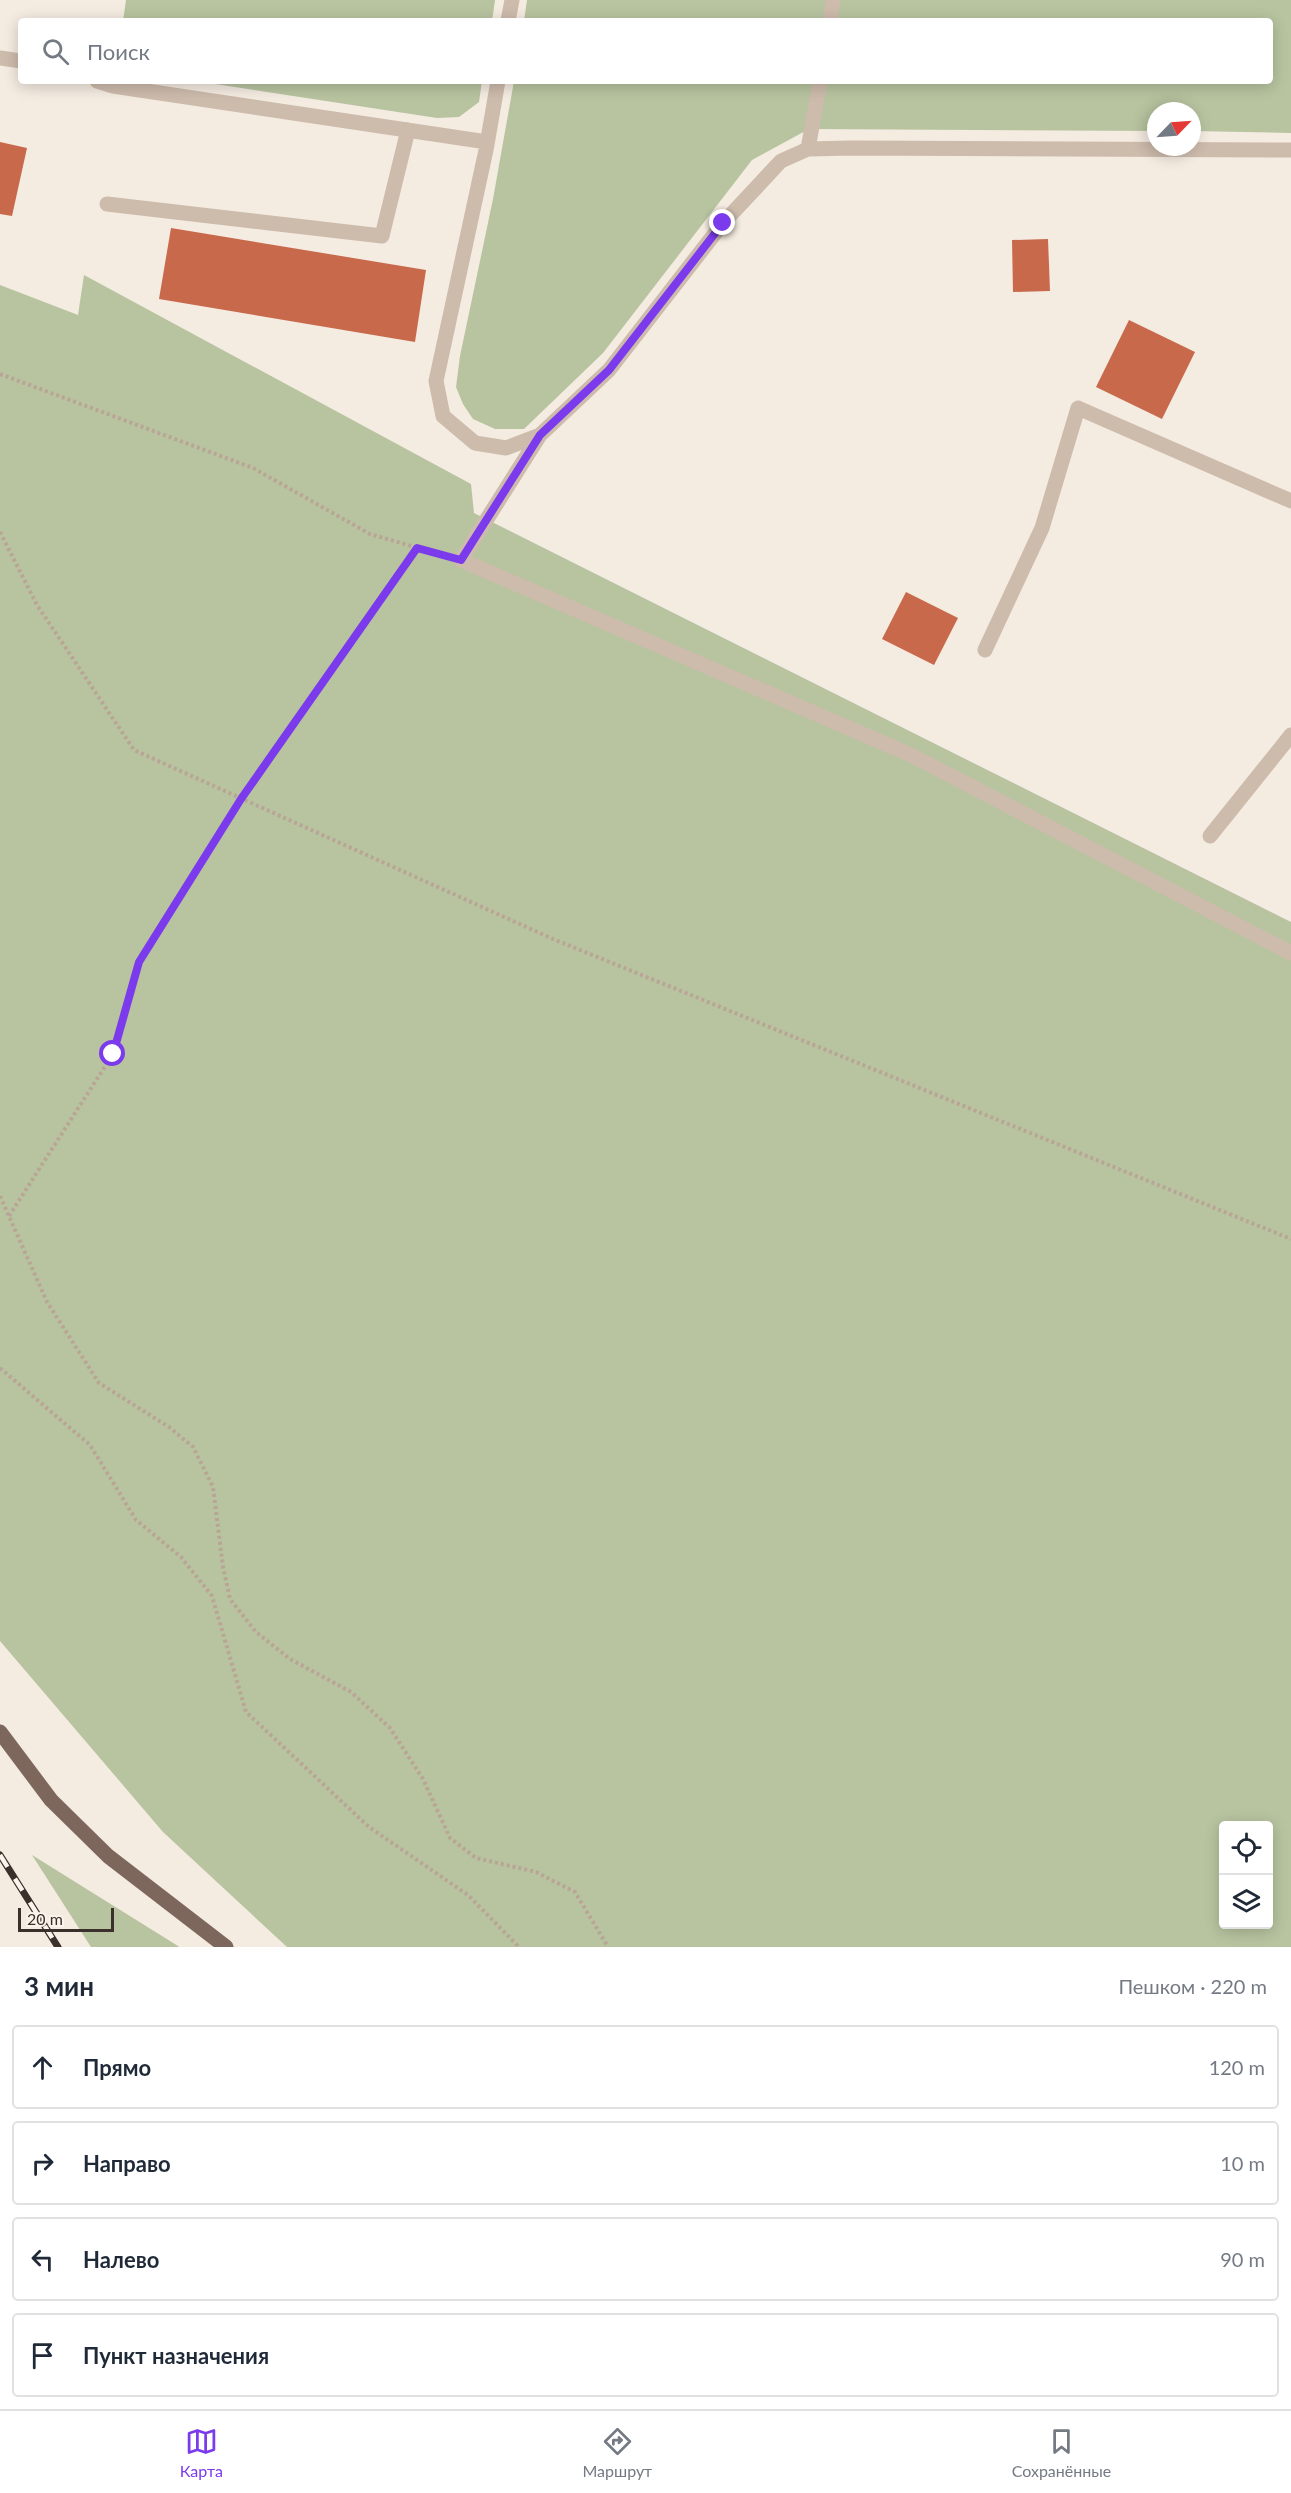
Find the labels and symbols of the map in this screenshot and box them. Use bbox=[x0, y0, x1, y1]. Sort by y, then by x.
north arrow bbox=[1147, 102, 1201, 156]
route end bbox=[709, 209, 735, 235]
route start bbox=[99, 1040, 125, 1066]
scale bar bbox=[18, 1905, 114, 1932]

